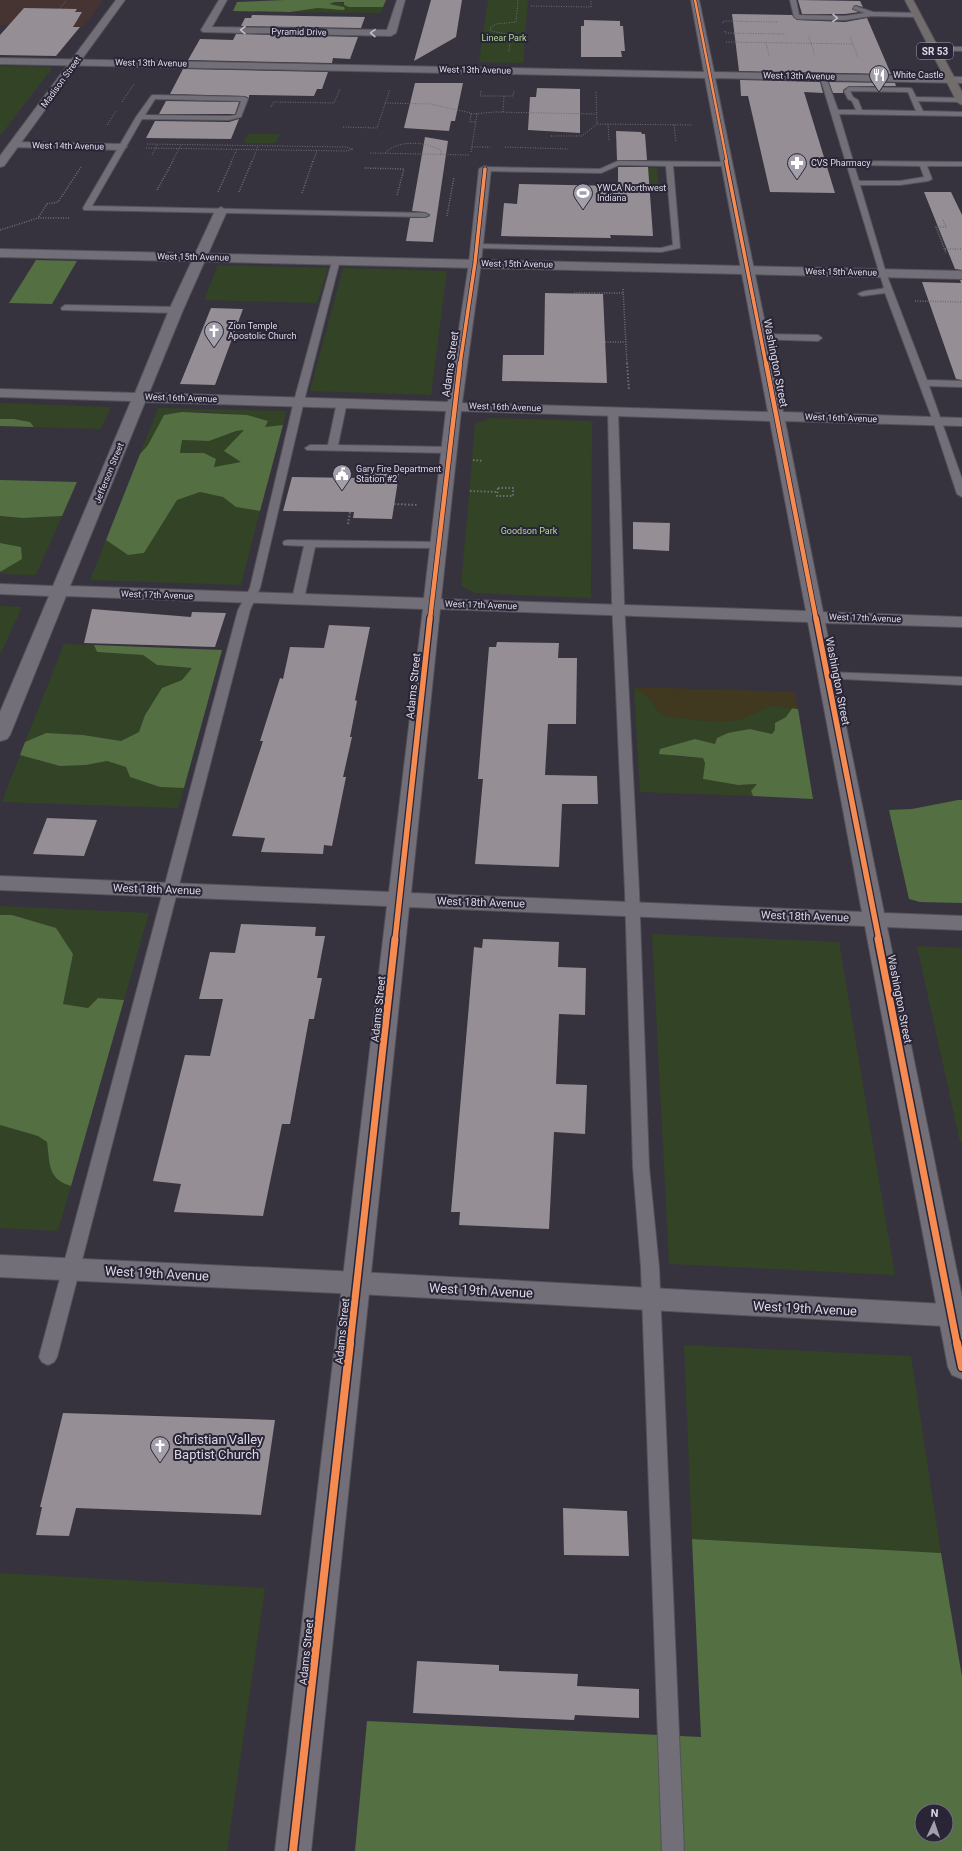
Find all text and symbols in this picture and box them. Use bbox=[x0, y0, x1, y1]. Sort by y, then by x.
one-way arrow bbox=[832, 14, 838, 22]
one-way arrow bbox=[240, 26, 246, 35]
street label: Pyramid Drive bbox=[271, 27, 327, 37]
one-way arrow bbox=[370, 29, 376, 37]
park label: Linear Park bbox=[481, 33, 527, 43]
road number: SR 53 bbox=[917, 43, 953, 59]
street label: Madison Street bbox=[39, 54, 83, 110]
street label: West 13th Avenue bbox=[115, 57, 187, 69]
street label: West 13th Avenue bbox=[439, 64, 511, 76]
restaurant icon: White Castle bbox=[868, 64, 890, 92]
street label: West 13th Avenue bbox=[763, 70, 835, 82]
place label: White Castle bbox=[893, 70, 944, 80]
street label: West 14th Avenue bbox=[32, 140, 104, 152]
pharmacy icon: CVS Pharmacy bbox=[786, 152, 808, 180]
place label: CVS Pharmacy bbox=[811, 158, 871, 168]
sports icon: YWCA Northwest Indiana bbox=[572, 182, 594, 210]
place label: YWCA Northwest Indiana bbox=[597, 183, 666, 203]
street label: West 15th Avenue bbox=[157, 251, 229, 263]
street label: West 15th Avenue bbox=[481, 258, 553, 270]
street label: West 15th Avenue bbox=[805, 266, 877, 278]
street label: Washington Street bbox=[761, 318, 791, 409]
church icon: Zion Temple Apostolic Church bbox=[203, 320, 225, 348]
place label: Zion Temple Apostolic Church bbox=[228, 321, 296, 341]
street label: Adams Street bbox=[439, 330, 462, 398]
street label: West 16th Avenue bbox=[145, 392, 217, 404]
street label: West 16th Avenue bbox=[469, 401, 541, 413]
street label: West 16th Avenue bbox=[805, 412, 877, 424]
street label: Jefferson Street bbox=[92, 441, 126, 505]
public building icon: Gary Fire Department Station #2 bbox=[331, 463, 353, 491]
place label: Gary Fire Department Station #2 bbox=[356, 464, 441, 484]
park label: Goodson Park bbox=[501, 526, 558, 536]
street label: West 17th Avenue bbox=[121, 589, 193, 601]
street label: West 17th Avenue bbox=[445, 599, 517, 611]
street label: West 17th Avenue bbox=[829, 612, 901, 624]
street label: Washington Street bbox=[823, 636, 853, 727]
street label: Adams Street bbox=[404, 652, 423, 720]
street label: West 18th Avenue bbox=[113, 881, 201, 898]
street label: West 18th Avenue bbox=[437, 894, 525, 911]
street label: West 18th Avenue bbox=[761, 908, 849, 925]
street label: Washington Street bbox=[885, 954, 915, 1045]
street label: Adams Street bbox=[369, 975, 388, 1043]
street label: West 19th Avenue bbox=[105, 1263, 209, 1284]
street label: West 19th Avenue bbox=[429, 1280, 533, 1301]
street label: Adams Street bbox=[333, 1297, 352, 1365]
street label: West 19th Avenue bbox=[753, 1298, 857, 1319]
place label: Christian Valley Baptist Church bbox=[174, 1432, 263, 1462]
church icon: Christian Valley Baptist Church bbox=[149, 1435, 171, 1463]
street label: Adams Street bbox=[297, 1618, 316, 1686]
north arrow bbox=[914, 1803, 954, 1843]
text: N bbox=[930, 1807, 939, 1820]

